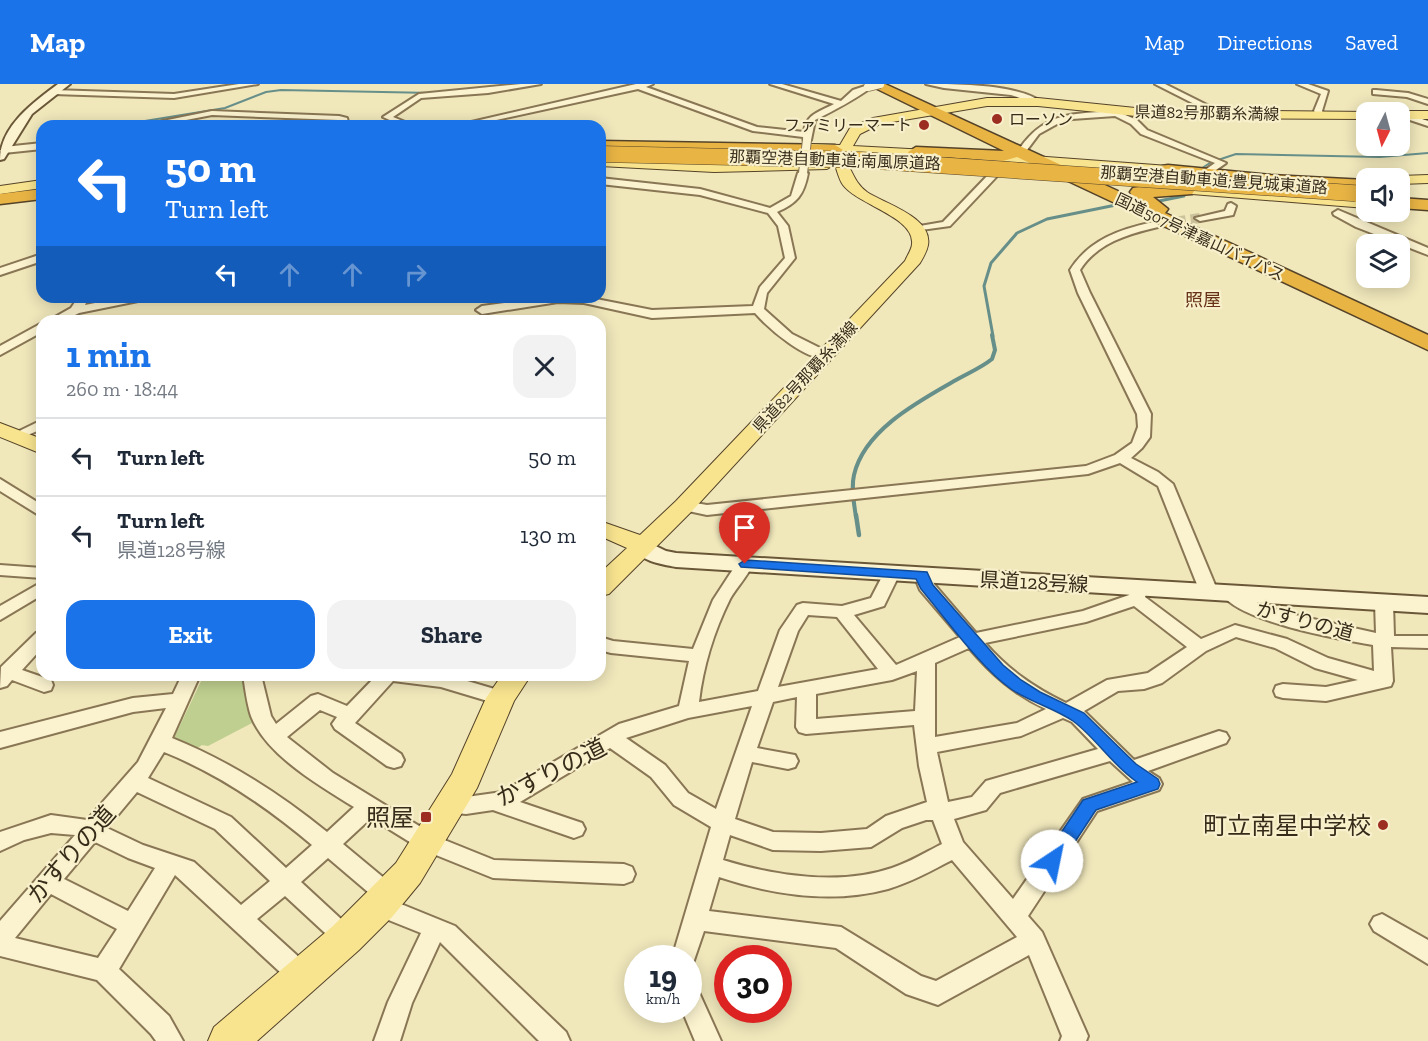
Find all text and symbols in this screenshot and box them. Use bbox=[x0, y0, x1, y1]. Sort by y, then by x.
text: Map bbox=[30, 26, 85, 59]
text: Map bbox=[1145, 30, 1185, 55]
text: Directions bbox=[1218, 30, 1312, 55]
text: Saved bbox=[1345, 30, 1398, 55]
street label: 県道82号那覇糸満線 bbox=[1134, 102, 1280, 124]
north arrow bbox=[1356, 102, 1410, 156]
map controls bbox=[1356, 102, 1410, 288]
place label: ローソン bbox=[1009, 110, 1073, 129]
marker: ローソン bbox=[990, 112, 1004, 126]
place label: ファミリーマート bbox=[784, 116, 912, 135]
marker: ファミリーマート bbox=[917, 118, 931, 132]
text: 50 m bbox=[165, 142, 256, 193]
icon: left bbox=[66, 144, 144, 222]
street label: 那覇空港自動車道;南風原道路 bbox=[729, 147, 941, 173]
street label: 那覇空港自動車道;豊見城東道路 bbox=[1100, 163, 1328, 197]
button: sound bbox=[1356, 168, 1410, 222]
street label: 国道507号津嘉山バイパス bbox=[1112, 189, 1288, 285]
text: Turn left bbox=[165, 193, 268, 225]
button: layers bbox=[1356, 234, 1410, 288]
icon: left bbox=[210, 258, 243, 291]
icon: ahead bbox=[273, 258, 306, 291]
icon: ahead bbox=[336, 258, 369, 291]
icon: right bbox=[399, 258, 432, 291]
district label: 照屋 bbox=[1185, 289, 1221, 311]
street label: 県道82号那覇糸満線 bbox=[749, 318, 861, 436]
text: 1 min bbox=[66, 333, 151, 376]
button: close bbox=[513, 335, 576, 398]
text: 260 m · 18:44 bbox=[66, 377, 178, 401]
icon: left bbox=[66, 441, 99, 474]
text: Turn left bbox=[117, 444, 204, 471]
text: 50 m bbox=[528, 444, 576, 471]
pin bbox=[719, 502, 770, 564]
text: Turn left bbox=[117, 507, 204, 534]
icon: arrive bbox=[728, 511, 761, 544]
icon: left bbox=[66, 519, 99, 552]
text: 130 m bbox=[520, 522, 576, 549]
text: 県道128号線 bbox=[117, 538, 226, 562]
street label: 県道128号線 bbox=[979, 567, 1089, 597]
street label: かすりの道 bbox=[1254, 596, 1356, 646]
button: Exit bbox=[66, 600, 315, 669]
button: Share bbox=[327, 600, 576, 669]
street label: かすりの道 bbox=[491, 732, 611, 812]
street label: かすりの道 bbox=[21, 799, 121, 909]
place label: 照屋 bbox=[366, 803, 414, 832]
marker: 照屋 bbox=[419, 810, 433, 824]
place label: 町立南星中学校 bbox=[1203, 811, 1371, 840]
marker: 町立南星中学校 bbox=[1376, 818, 1390, 832]
position arrow bbox=[1020, 829, 1084, 893]
speed limit sign: 30 bbox=[714, 945, 792, 1023]
text: 19 bbox=[649, 959, 677, 995]
text: km/h bbox=[646, 990, 680, 1008]

